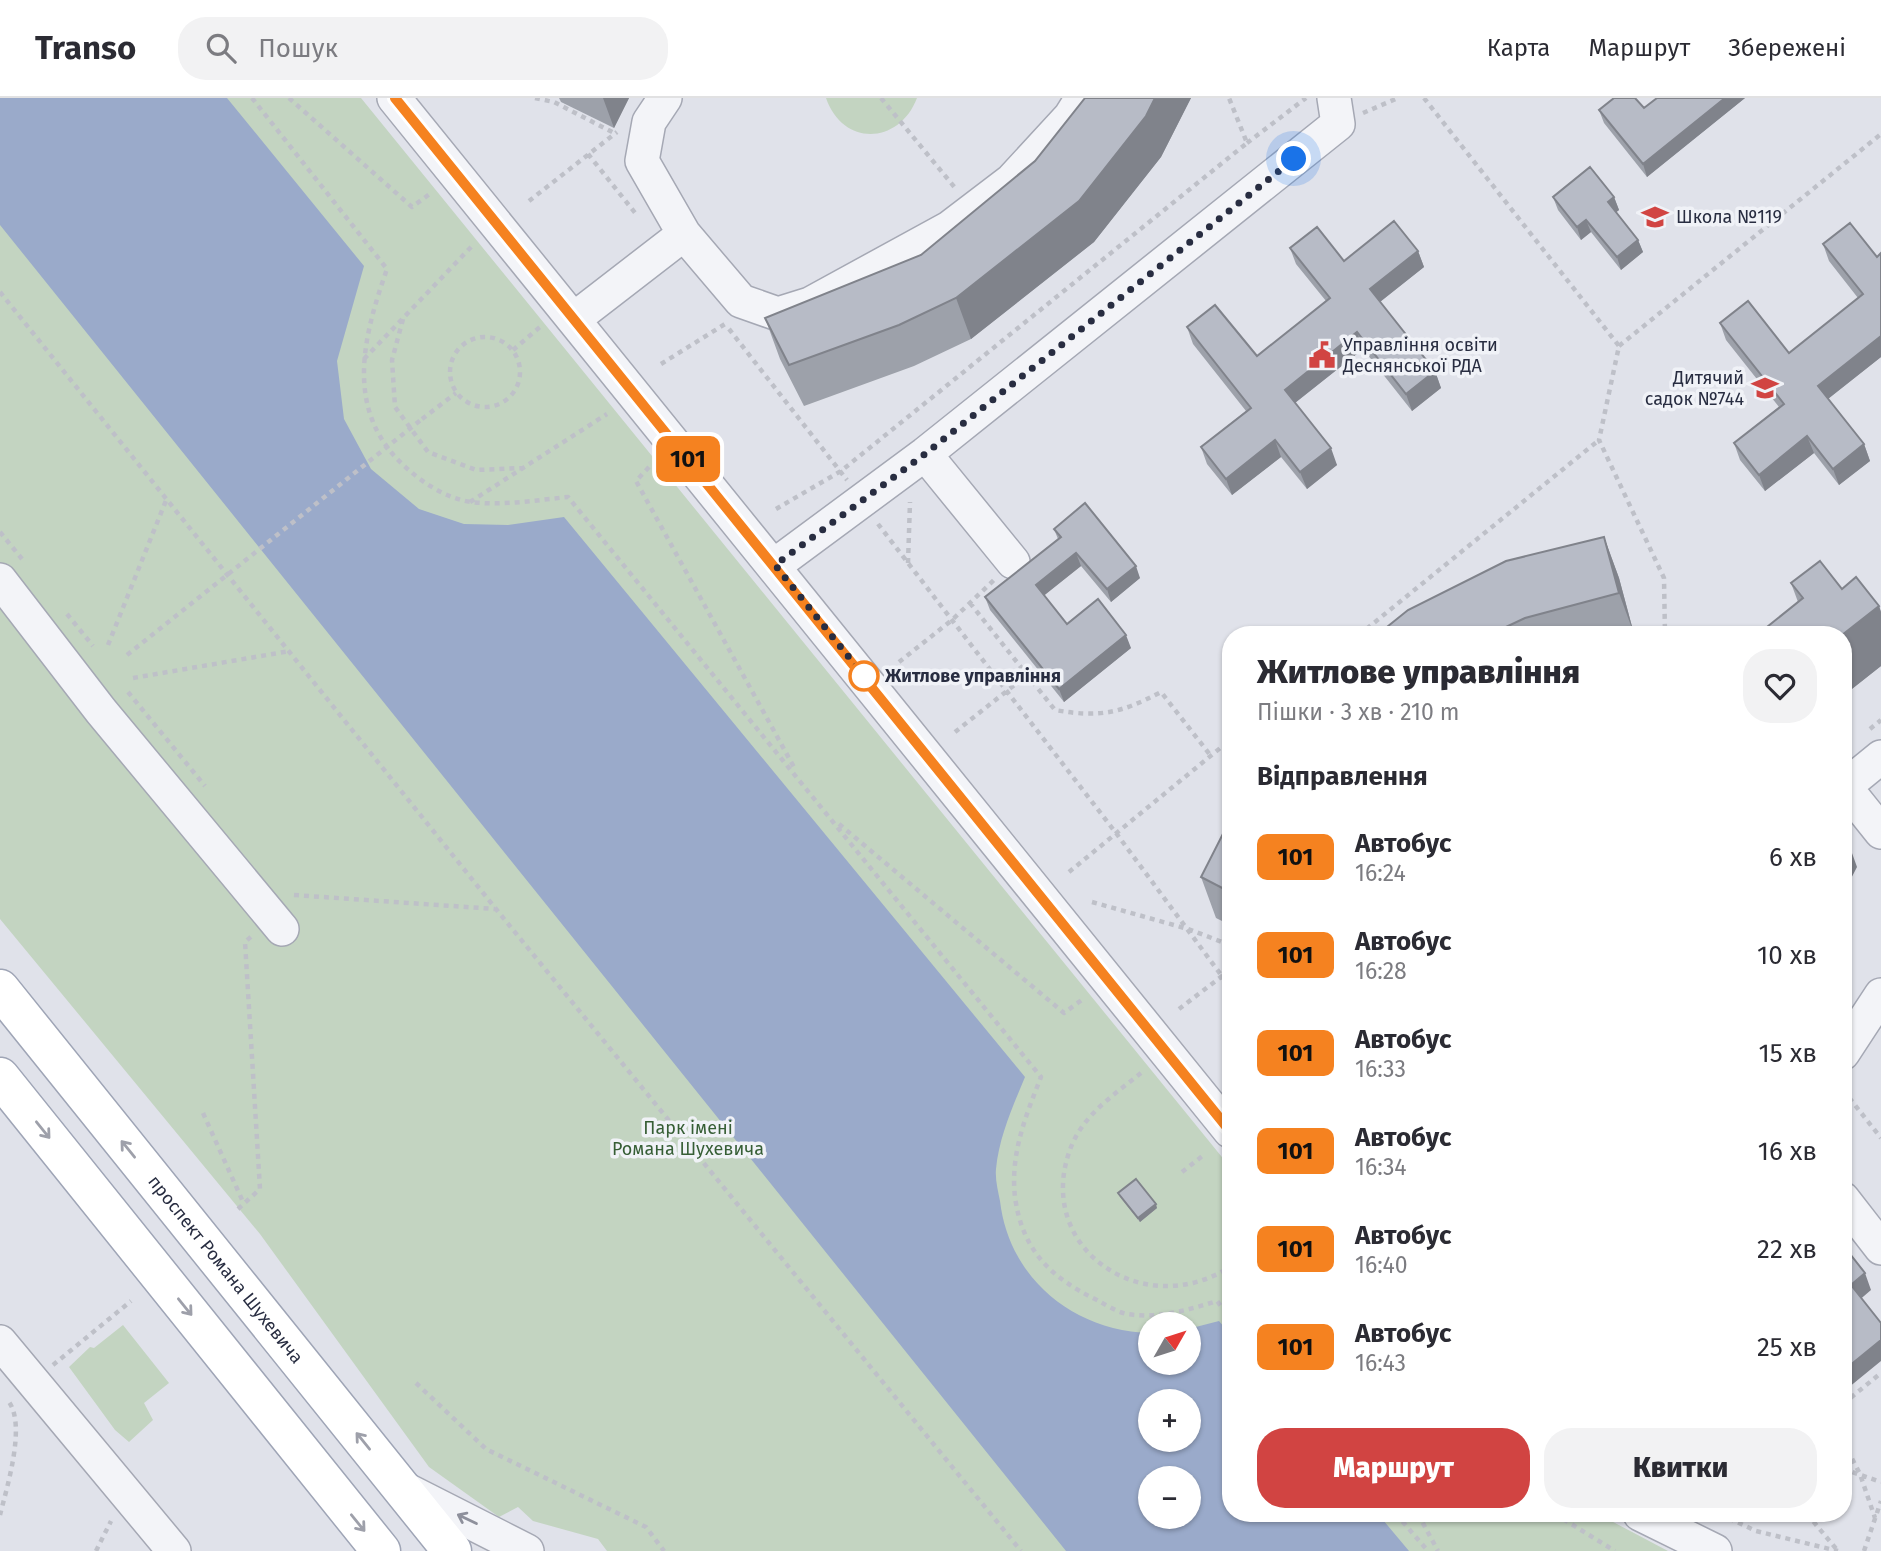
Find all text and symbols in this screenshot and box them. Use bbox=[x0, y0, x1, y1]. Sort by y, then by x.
search box bbox=[178, 17, 668, 80]
text: Transo bbox=[35, 28, 136, 68]
icon: search bbox=[202, 29, 240, 67]
text: Пошук bbox=[258, 33, 338, 64]
text: Карта bbox=[1487, 34, 1550, 62]
text: Маршрут bbox=[1588, 34, 1690, 62]
text: Збережені bbox=[1728, 34, 1846, 62]
your location bbox=[1276, 141, 1311, 176]
school or university icon: Школа №119 bbox=[1640, 202, 1670, 232]
place label: Школа №119 bbox=[1676, 206, 1782, 228]
place label: Управління освіти Деснянської РДА bbox=[1342, 334, 1498, 377]
public building icon: Управління освіти Деснянської РДА bbox=[1307, 340, 1337, 370]
place label: Дитячий садок №744 bbox=[1645, 367, 1744, 410]
school or university icon: Дитячий садок №744 bbox=[1750, 373, 1780, 403]
line badge: 101 bbox=[648, 436, 728, 482]
text: 101 bbox=[670, 445, 706, 473]
button: heart bbox=[1743, 649, 1817, 723]
text: Житлове управління bbox=[1257, 652, 1580, 692]
marker: Житлове управління bbox=[849, 661, 879, 691]
place label: Житлове управління bbox=[884, 665, 1061, 687]
text: Пішки · 3 хв · 210 m bbox=[1257, 698, 1460, 726]
text: Відправлення bbox=[1257, 761, 1428, 792]
text: Автобус bbox=[1355, 828, 1452, 859]
text: 6 хв bbox=[1769, 842, 1817, 873]
text: 101 bbox=[1278, 843, 1313, 871]
text: 16:24 bbox=[1355, 859, 1406, 887]
text: Автобус bbox=[1355, 926, 1452, 957]
text: 10 хв bbox=[1757, 940, 1817, 971]
text: 101 bbox=[1278, 941, 1313, 969]
text: 16:28 bbox=[1355, 957, 1407, 985]
text: Автобус bbox=[1355, 1024, 1452, 1055]
text: 15 хв bbox=[1759, 1038, 1817, 1069]
text: 101 bbox=[1278, 1039, 1313, 1067]
text: 16:33 bbox=[1355, 1055, 1406, 1083]
park label: Парк імені Романа Шухевича bbox=[612, 1117, 764, 1160]
one-way arrow bbox=[35, 1121, 50, 1139]
text: Автобус bbox=[1355, 1122, 1452, 1153]
text: 16 хв bbox=[1758, 1136, 1817, 1167]
text: 101 bbox=[1278, 1137, 1313, 1165]
one-way arrow bbox=[121, 1140, 136, 1158]
text: 16:34 bbox=[1355, 1153, 1407, 1181]
street label: проспект Романа Шухевича bbox=[143, 1171, 308, 1368]
text: Автобус bbox=[1355, 1220, 1452, 1251]
text: 22 хв bbox=[1757, 1234, 1817, 1265]
text: 101 bbox=[1278, 1235, 1313, 1263]
text: 16:40 bbox=[1355, 1251, 1408, 1279]
one-way arrow bbox=[178, 1298, 193, 1316]
north arrow bbox=[1138, 1312, 1200, 1376]
map controls bbox=[1138, 1312, 1201, 1529]
text: Автобус bbox=[1355, 1318, 1452, 1349]
text: 25 хв bbox=[1757, 1332, 1817, 1363]
text: 101 bbox=[1278, 1333, 1313, 1361]
text: 16:43 bbox=[1355, 1349, 1406, 1377]
button: + bbox=[1138, 1389, 1201, 1452]
button: Маршрут bbox=[1257, 1428, 1530, 1508]
button: Квитки bbox=[1544, 1428, 1817, 1508]
one-way arrow bbox=[356, 1432, 371, 1450]
button: − bbox=[1138, 1466, 1201, 1529]
one-way arrow bbox=[457, 1511, 478, 1525]
one-way arrow bbox=[351, 1514, 366, 1532]

